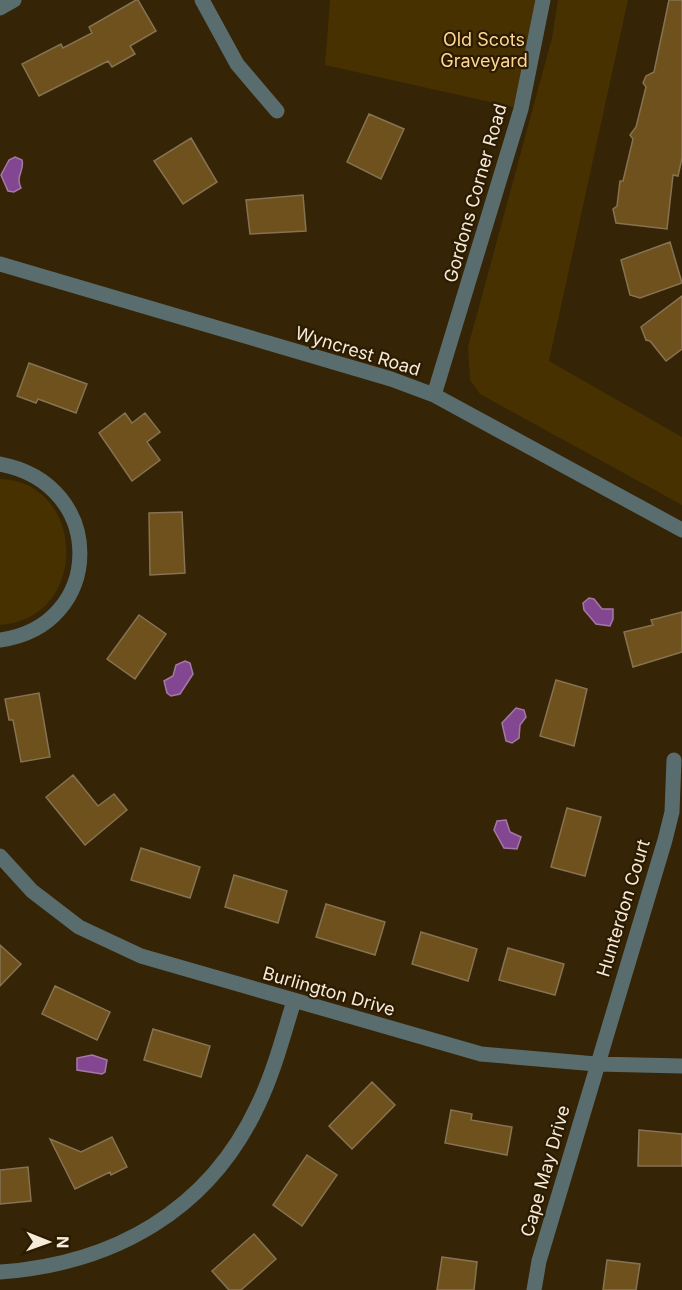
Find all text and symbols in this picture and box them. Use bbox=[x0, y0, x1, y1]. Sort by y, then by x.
park label: Old Scots Graveyard bbox=[440, 29, 528, 71]
street label: Gordons Corner Road bbox=[439, 101, 511, 285]
street label: Wyncrest Road bbox=[293, 322, 423, 380]
street label: Hunterdon Court bbox=[592, 837, 654, 979]
street label: Burlington Drive bbox=[260, 962, 398, 1020]
street label: Cape May Drive bbox=[516, 1103, 574, 1239]
north arrow bbox=[18, 1212, 78, 1272]
text: N bbox=[53, 1236, 73, 1249]

